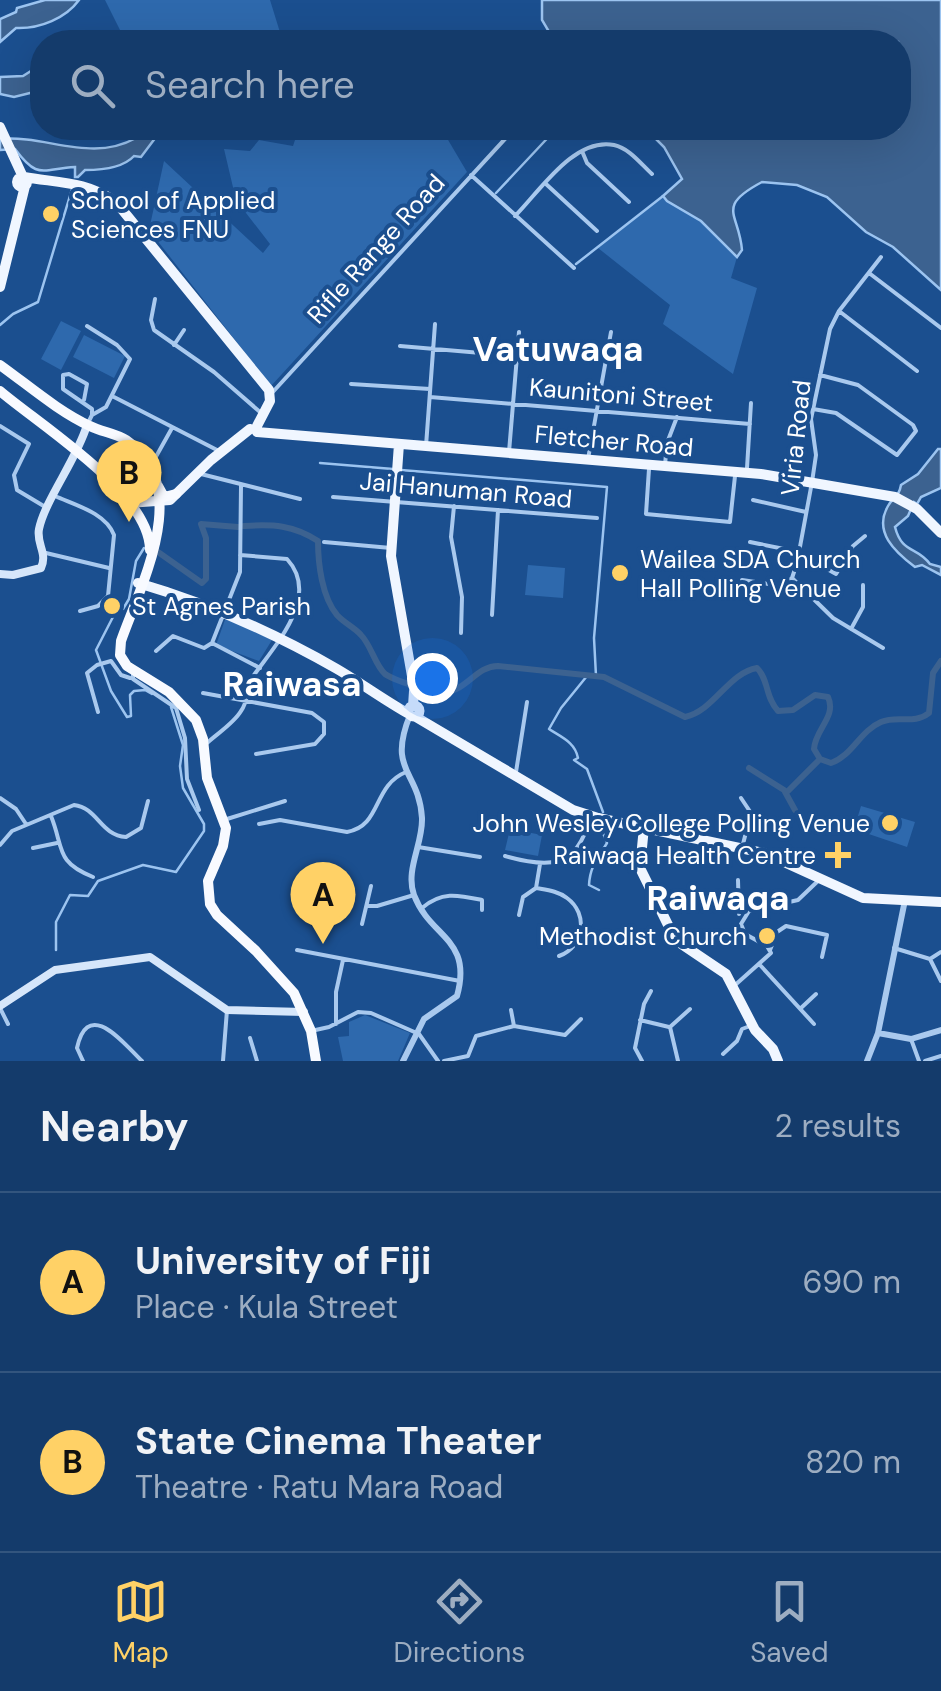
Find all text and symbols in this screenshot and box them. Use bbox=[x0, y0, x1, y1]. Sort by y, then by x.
search box bbox=[30, 30, 911, 140]
icon: search bbox=[65, 58, 120, 113]
text: Search here bbox=[145, 60, 355, 110]
street label: Rifle Range Road bbox=[300, 167, 452, 331]
place label: School of Applied Sciences FNU bbox=[71, 184, 275, 246]
marker: School of Applied Sciences FNU bbox=[40, 203, 62, 225]
district label: Vatuwaqa bbox=[472, 326, 644, 372]
street label: Kaunitoni Street bbox=[528, 371, 714, 419]
street label: Viria Road bbox=[774, 378, 818, 498]
street label: Fletcher Road bbox=[533, 418, 695, 464]
pin: B bbox=[96, 440, 162, 522]
street label: Jai Hanuman Road bbox=[358, 464, 574, 516]
place label: Wailea SDA Church Hall Polling Venue bbox=[640, 543, 860, 605]
marker: Wailea SDA Church Hall Polling Venue bbox=[609, 562, 631, 584]
place label: St Agnes Parish bbox=[132, 590, 311, 623]
marker: St Agnes Parish bbox=[101, 595, 123, 617]
your location bbox=[407, 653, 458, 704]
district label: Raiwasa bbox=[223, 661, 361, 707]
place label: John Wesley College Polling Venue bbox=[473, 807, 870, 840]
marker: John Wesley College Polling Venue bbox=[879, 812, 901, 834]
place label: Raiwaqa Health Centre bbox=[553, 839, 816, 872]
marker: Raiwaqa Health Centre bbox=[825, 842, 851, 868]
pin: A bbox=[290, 862, 356, 944]
district label: Raiwaqa bbox=[646, 875, 790, 921]
place label: Methodist Church bbox=[539, 920, 747, 953]
marker: Methodist Church bbox=[756, 925, 778, 947]
text: Nearby bbox=[40, 1099, 189, 1154]
text: 2 results bbox=[775, 1105, 901, 1147]
text: University of Fiji bbox=[135, 1236, 431, 1286]
text: A bbox=[61, 1261, 84, 1303]
text: 690 m bbox=[803, 1261, 901, 1303]
text: Place · Kula Street bbox=[135, 1286, 398, 1328]
text: State Cinema Theater bbox=[135, 1416, 541, 1466]
text: B bbox=[62, 1441, 83, 1483]
text: 820 m bbox=[805, 1441, 901, 1483]
text: Theatre · Ratu Mara Road bbox=[135, 1466, 503, 1508]
tab: Map bbox=[112, 1574, 169, 1671]
tab: Directions bbox=[394, 1574, 525, 1671]
tab: Saved bbox=[750, 1574, 829, 1671]

